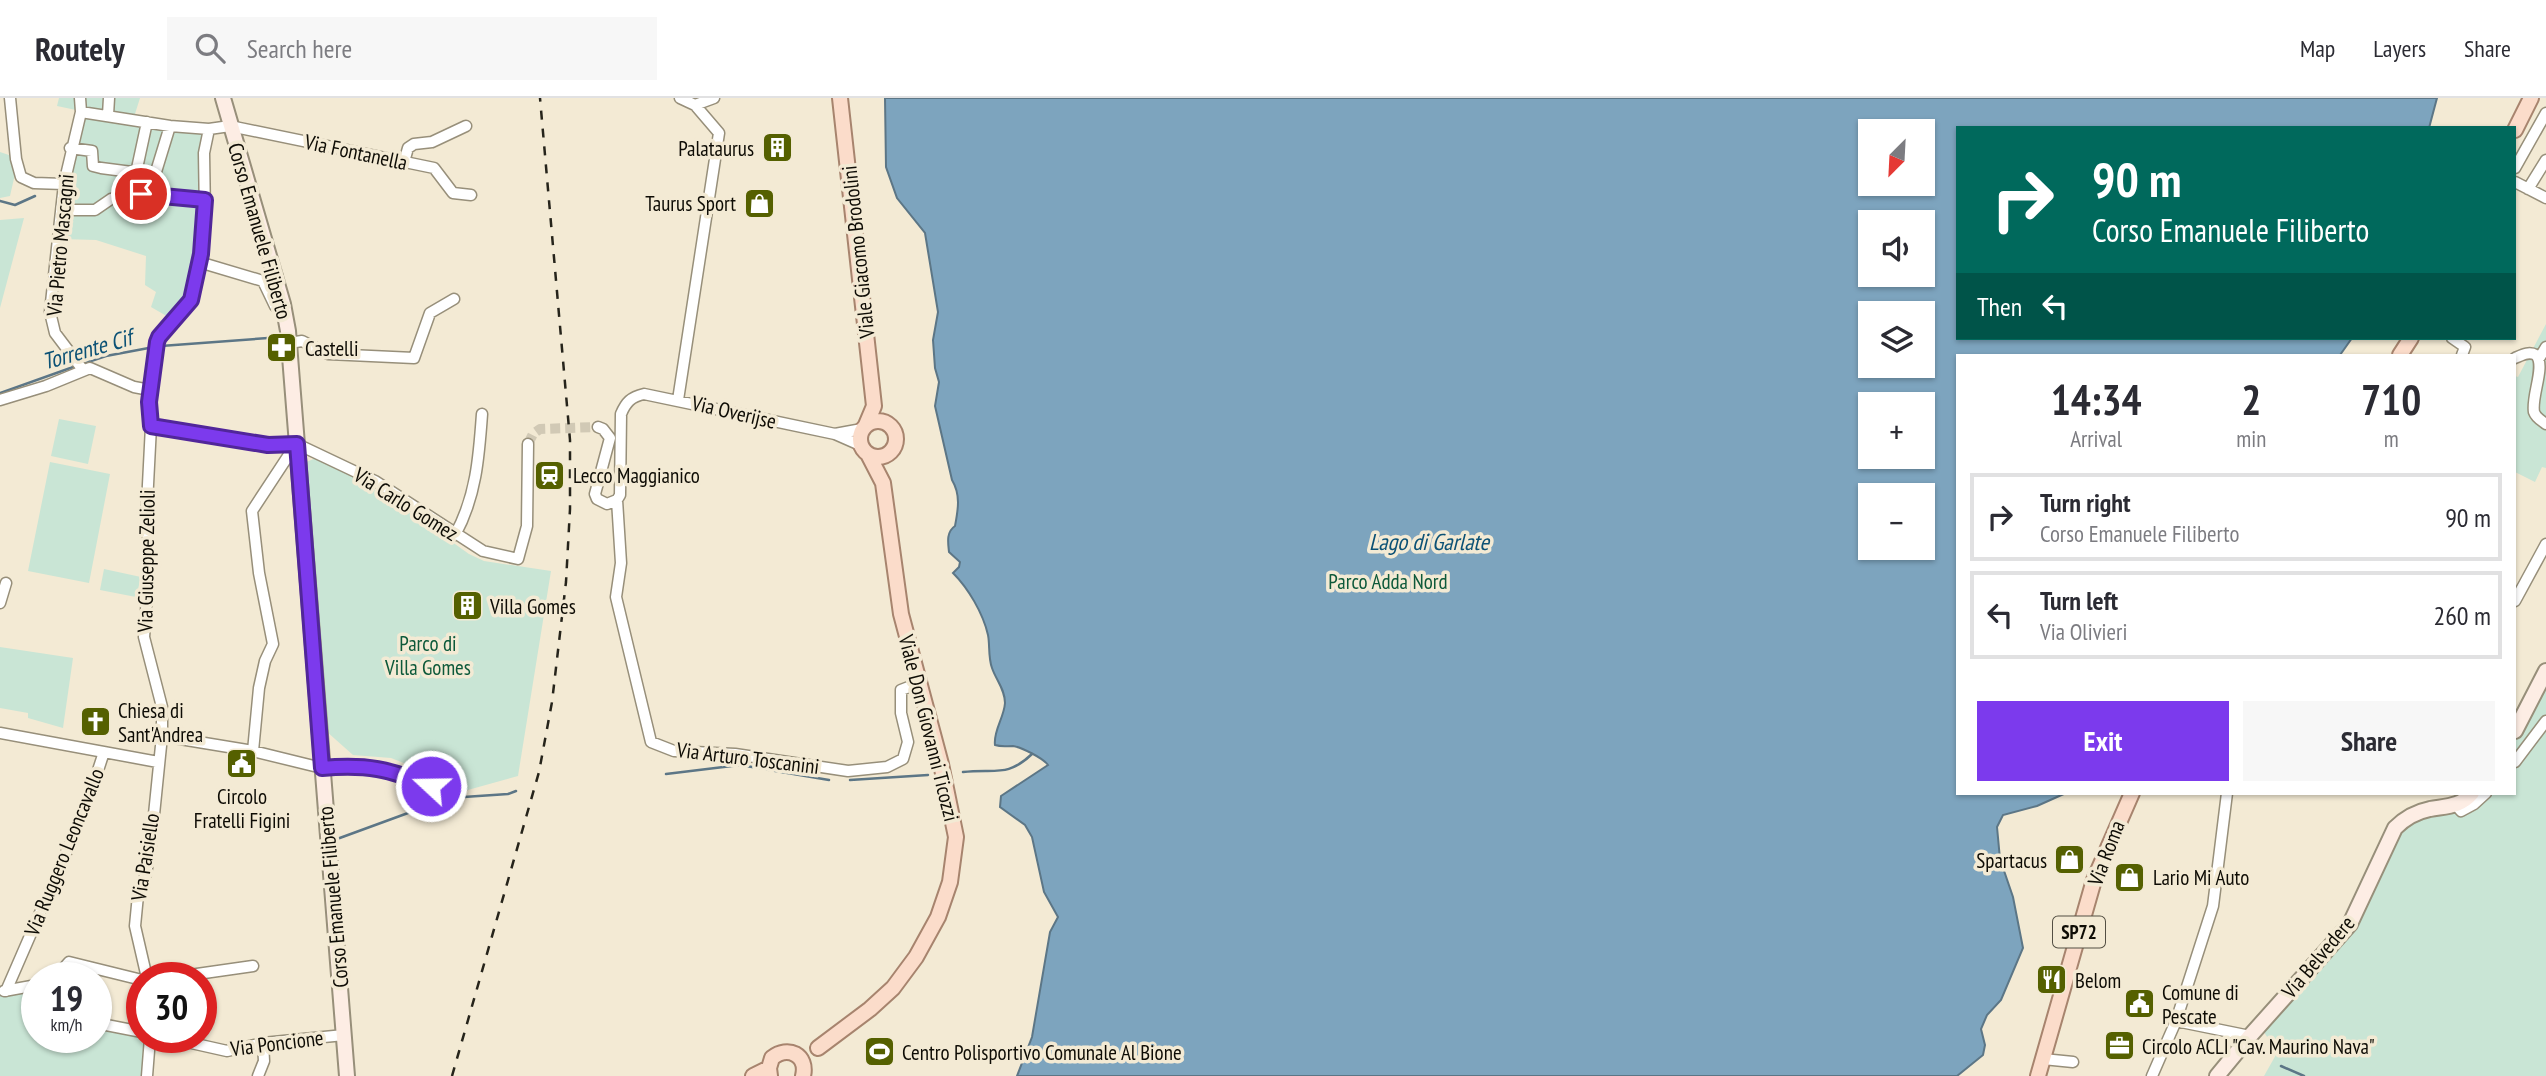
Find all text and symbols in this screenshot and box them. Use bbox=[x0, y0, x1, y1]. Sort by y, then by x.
search box bbox=[167, 17, 657, 80]
text: Routely bbox=[35, 27, 125, 70]
icon: search bbox=[191, 29, 229, 67]
text: Search here bbox=[247, 32, 352, 65]
text: Map bbox=[2300, 33, 2335, 64]
text: Layers bbox=[2373, 33, 2426, 64]
text: Share bbox=[2464, 33, 2511, 64]
north arrow bbox=[1858, 119, 1936, 196]
map controls bbox=[1858, 119, 1935, 560]
street label: Via Fontanella bbox=[301, 128, 410, 176]
building icon: Palataurus bbox=[760, 131, 794, 165]
place label: Palataurus bbox=[678, 135, 754, 162]
street label: Corso Emanuele Filiberto bbox=[222, 140, 298, 322]
text: 90 m bbox=[2092, 147, 2181, 211]
icon: right bbox=[1977, 154, 2068, 245]
pin bbox=[111, 164, 171, 224]
street label: Viale Giacomo Brodolini bbox=[836, 164, 881, 341]
street label: Via Pietro Mascagni bbox=[40, 173, 80, 318]
icon: arrive bbox=[122, 175, 160, 213]
shop icon: Taurus Sport bbox=[742, 186, 776, 220]
place label: Taurus Sport bbox=[645, 190, 736, 217]
text: Corso Emanuele Filiberto bbox=[2092, 209, 2369, 251]
button: sound bbox=[1858, 210, 1935, 287]
icon: left bbox=[2036, 287, 2074, 325]
text: Then bbox=[1977, 290, 2022, 323]
button: layers bbox=[1858, 301, 1935, 378]
water label: Torrente Cif bbox=[39, 321, 140, 376]
pharmacy icon: Castelli bbox=[265, 331, 299, 365]
place label: Castelli bbox=[305, 335, 358, 362]
text: 14:34 bbox=[2051, 372, 2142, 427]
text: 2 bbox=[2241, 372, 2261, 427]
text: 710 bbox=[2361, 372, 2421, 427]
street label: Via Overijse bbox=[688, 389, 779, 435]
button: + bbox=[1858, 392, 1935, 469]
text: Arrival bbox=[2070, 424, 2122, 453]
text: min bbox=[2236, 424, 2266, 453]
text: m bbox=[2384, 424, 2399, 453]
station icon: Lecco Maggianico bbox=[533, 458, 567, 492]
street label: Via Carlo Gomez bbox=[348, 461, 463, 547]
place label: Lecco Maggianico bbox=[573, 462, 700, 489]
button: − bbox=[1858, 483, 1935, 560]
text: Turn right bbox=[2040, 486, 2131, 519]
street label: Via Giuseppe Zelioli bbox=[131, 489, 161, 634]
icon: right bbox=[1981, 498, 2019, 536]
text: 90 m bbox=[2445, 501, 2491, 534]
text: Corso Emanuele Filiberto bbox=[2040, 519, 2239, 548]
water label: Lago di Garlate bbox=[1369, 527, 1491, 556]
park label: Parco Adda Nord bbox=[1328, 568, 1448, 595]
text: Turn left bbox=[2040, 584, 2118, 617]
building icon: Villa Gomes bbox=[450, 589, 484, 623]
place label: Villa Gomes bbox=[489, 593, 576, 620]
icon: left bbox=[1981, 596, 2019, 634]
text: 260 m bbox=[2433, 599, 2491, 632]
text: Via Olivieri bbox=[2040, 617, 2127, 646]
park label: Parco di Villa Gomes bbox=[384, 630, 471, 681]
street label: Viale Don Giovanni Ticozzi bbox=[893, 631, 965, 824]
place label: Chiesa di Sant'Andrea bbox=[118, 697, 203, 748]
button: Exit bbox=[1977, 701, 2229, 781]
button: Share bbox=[2243, 701, 2495, 781]
church icon: Chiesa di Sant'Andrea bbox=[78, 705, 112, 739]
street label: Via Arturo Toscanini bbox=[674, 736, 821, 780]
public building icon: Circolo Fratelli Figini bbox=[225, 747, 259, 781]
position arrow bbox=[394, 749, 468, 823]
street label: Via Ruggero Leoncavallo bbox=[18, 764, 110, 941]
place label: Circolo Fratelli Figini bbox=[194, 783, 290, 834]
street label: Corso Emanuele Filiberto bbox=[312, 805, 354, 989]
street label: Via Paisiello bbox=[125, 811, 165, 904]
street label: Via Roma bbox=[2081, 817, 2131, 890]
shop icon: Spartacus bbox=[2053, 843, 2087, 877]
place label: Spartacus bbox=[1976, 847, 2047, 874]
shop icon: Lario Mi Auto bbox=[2113, 860, 2147, 894]
place label: Lario Mi Auto bbox=[2153, 864, 2249, 891]
street label: Via Belvedere bbox=[2275, 910, 2360, 1005]
road number: SP72 bbox=[2053, 916, 2105, 947]
speed limit sign: 30 bbox=[126, 962, 217, 1053]
restaurant icon: Belom bbox=[2035, 963, 2069, 997]
place label: Belom bbox=[2075, 967, 2121, 994]
text: 19 bbox=[50, 975, 83, 1021]
place label: Comune di Pescate bbox=[2162, 979, 2239, 1030]
public building icon: Comune di Pescate bbox=[2122, 987, 2156, 1021]
text: km/h bbox=[51, 1013, 82, 1036]
street label: Via Poncione bbox=[228, 1024, 325, 1062]
office icon: Circolo ACLI "Cav. Maurino Nava" bbox=[2102, 1029, 2136, 1063]
place label: Circolo ACLI "Cav. Maurino Nava" bbox=[2142, 1033, 2375, 1060]
sports icon: Centro Polisportivo Comunale Al Bione bbox=[862, 1035, 896, 1069]
place label: Centro Polisportivo Comunale Al Bione bbox=[902, 1039, 1182, 1066]

